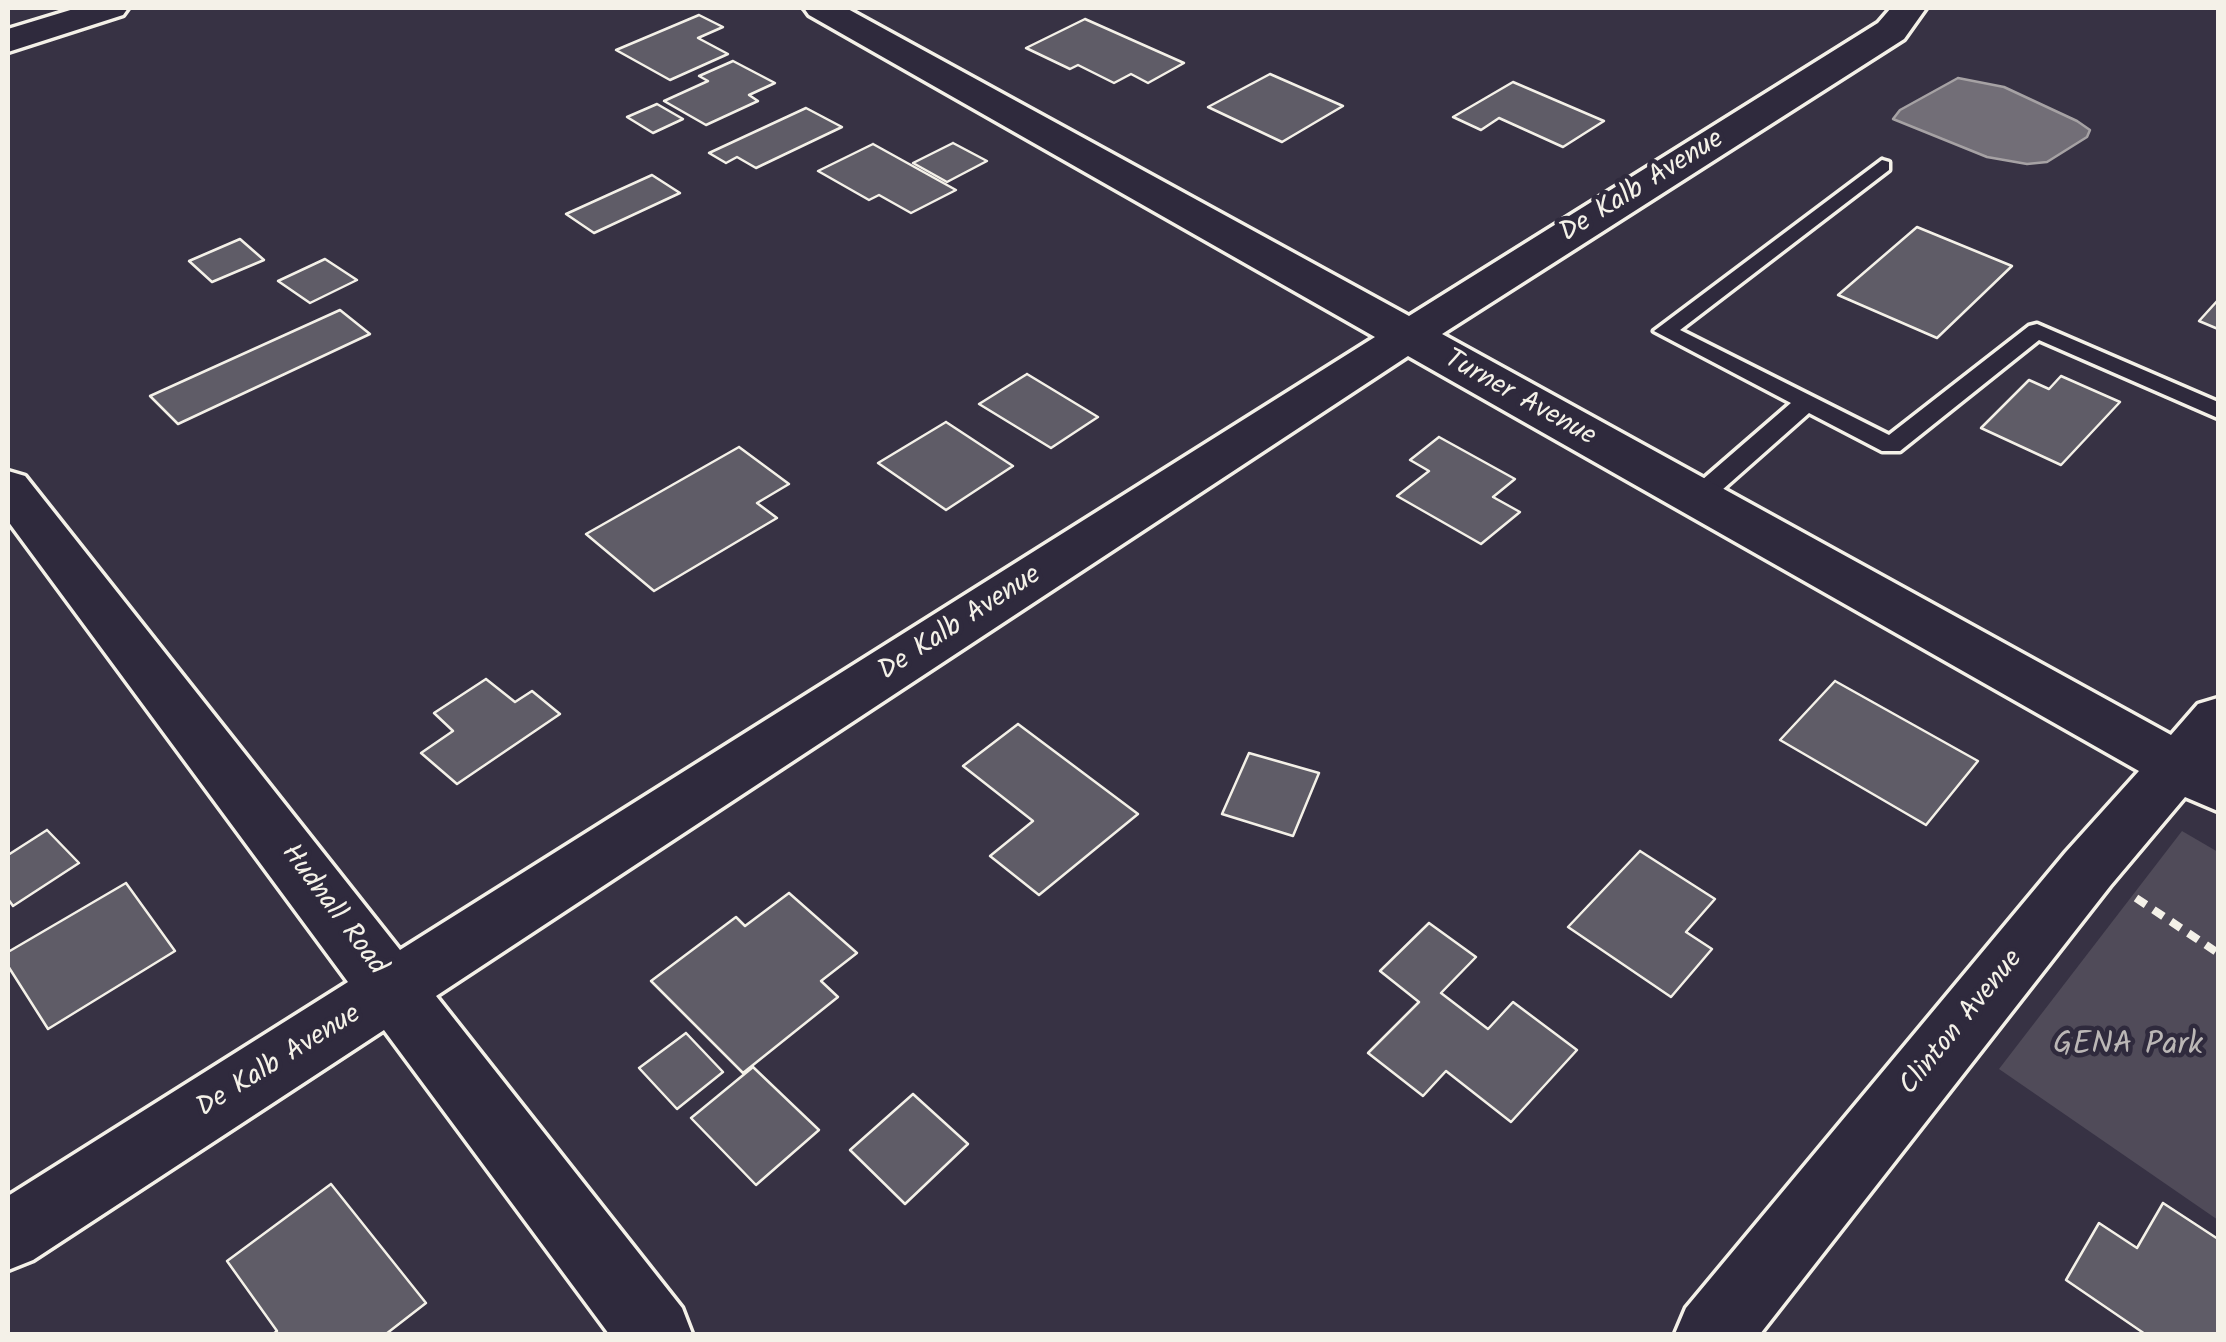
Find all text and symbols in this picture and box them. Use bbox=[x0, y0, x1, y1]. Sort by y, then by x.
street label: De Kalb Avenue bbox=[1555, 124, 1731, 252]
street label: Turner Avenue bbox=[1437, 345, 1601, 455]
street label: De Kalb Avenue bbox=[874, 560, 1048, 690]
street label: Hudnall Road bbox=[272, 839, 392, 983]
street label: Clinton Avenue bbox=[1894, 945, 2032, 1103]
street label: De Kalb Avenue bbox=[192, 999, 368, 1127]
park label: GENA Park bbox=[2053, 1029, 2203, 1067]

